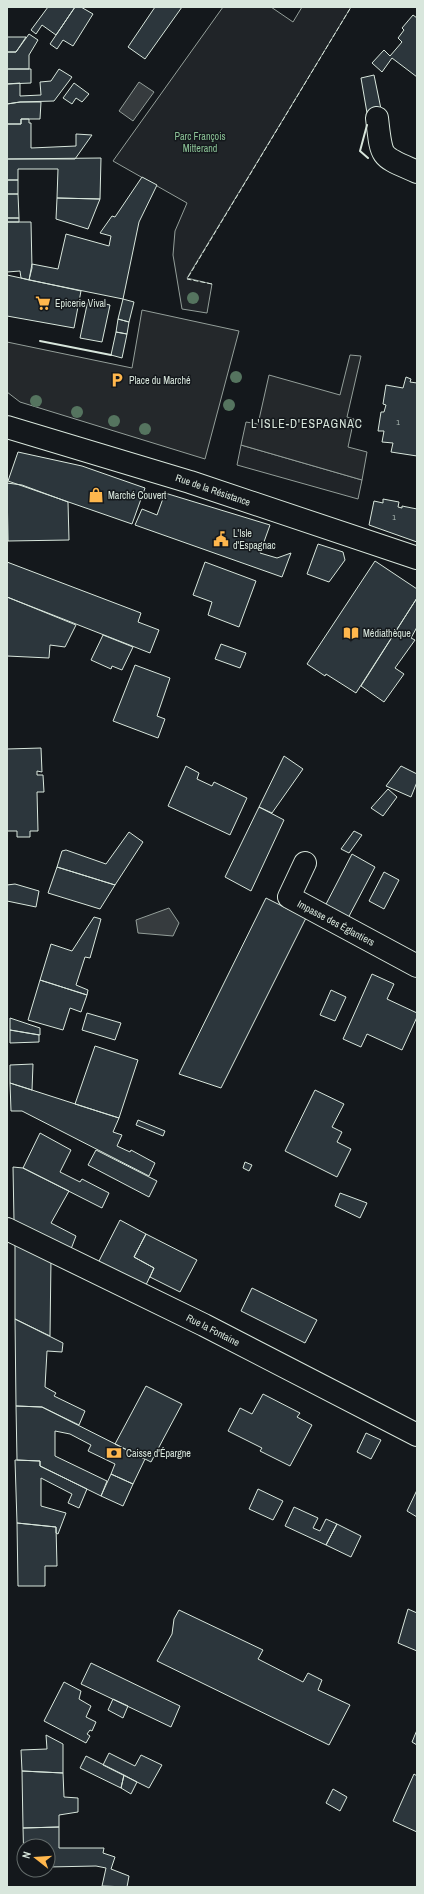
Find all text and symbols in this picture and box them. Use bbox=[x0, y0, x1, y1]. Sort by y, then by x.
park label: Parc François Mitterand bbox=[174, 130, 226, 155]
supermarket icon: Epicerie Vival bbox=[34, 294, 52, 312]
place label: Epicerie Vival bbox=[55, 297, 106, 310]
parking icon: Place du Marché bbox=[108, 371, 126, 389]
place label: Place du Marché bbox=[129, 374, 191, 387]
district label: L'ISLE-D'ESPAGNAC bbox=[251, 416, 363, 432]
house number: 1 bbox=[396, 417, 400, 427]
street label: Rue de la Résistance bbox=[174, 471, 253, 509]
shop icon: Marché Couvert bbox=[87, 486, 105, 504]
place label: Marché Couvert bbox=[108, 489, 167, 502]
house number: 1 bbox=[392, 512, 396, 522]
place label: L'Isle d'Espagnac bbox=[233, 527, 276, 552]
public building icon: L'Isle d'Espagnac bbox=[212, 530, 230, 548]
library icon: Médiathèque bbox=[342, 624, 360, 642]
place label: Médiathèque bbox=[363, 627, 411, 640]
street label: Impasse des Églantiers bbox=[295, 897, 377, 949]
street label: Rue la Fontaine bbox=[184, 1311, 242, 1349]
bank icon: Caisse d'Épargne bbox=[105, 1444, 123, 1462]
place label: Caisse d'Épargne bbox=[126, 1447, 191, 1460]
north arrow bbox=[16, 1838, 56, 1878]
text: N bbox=[19, 1850, 34, 1860]

